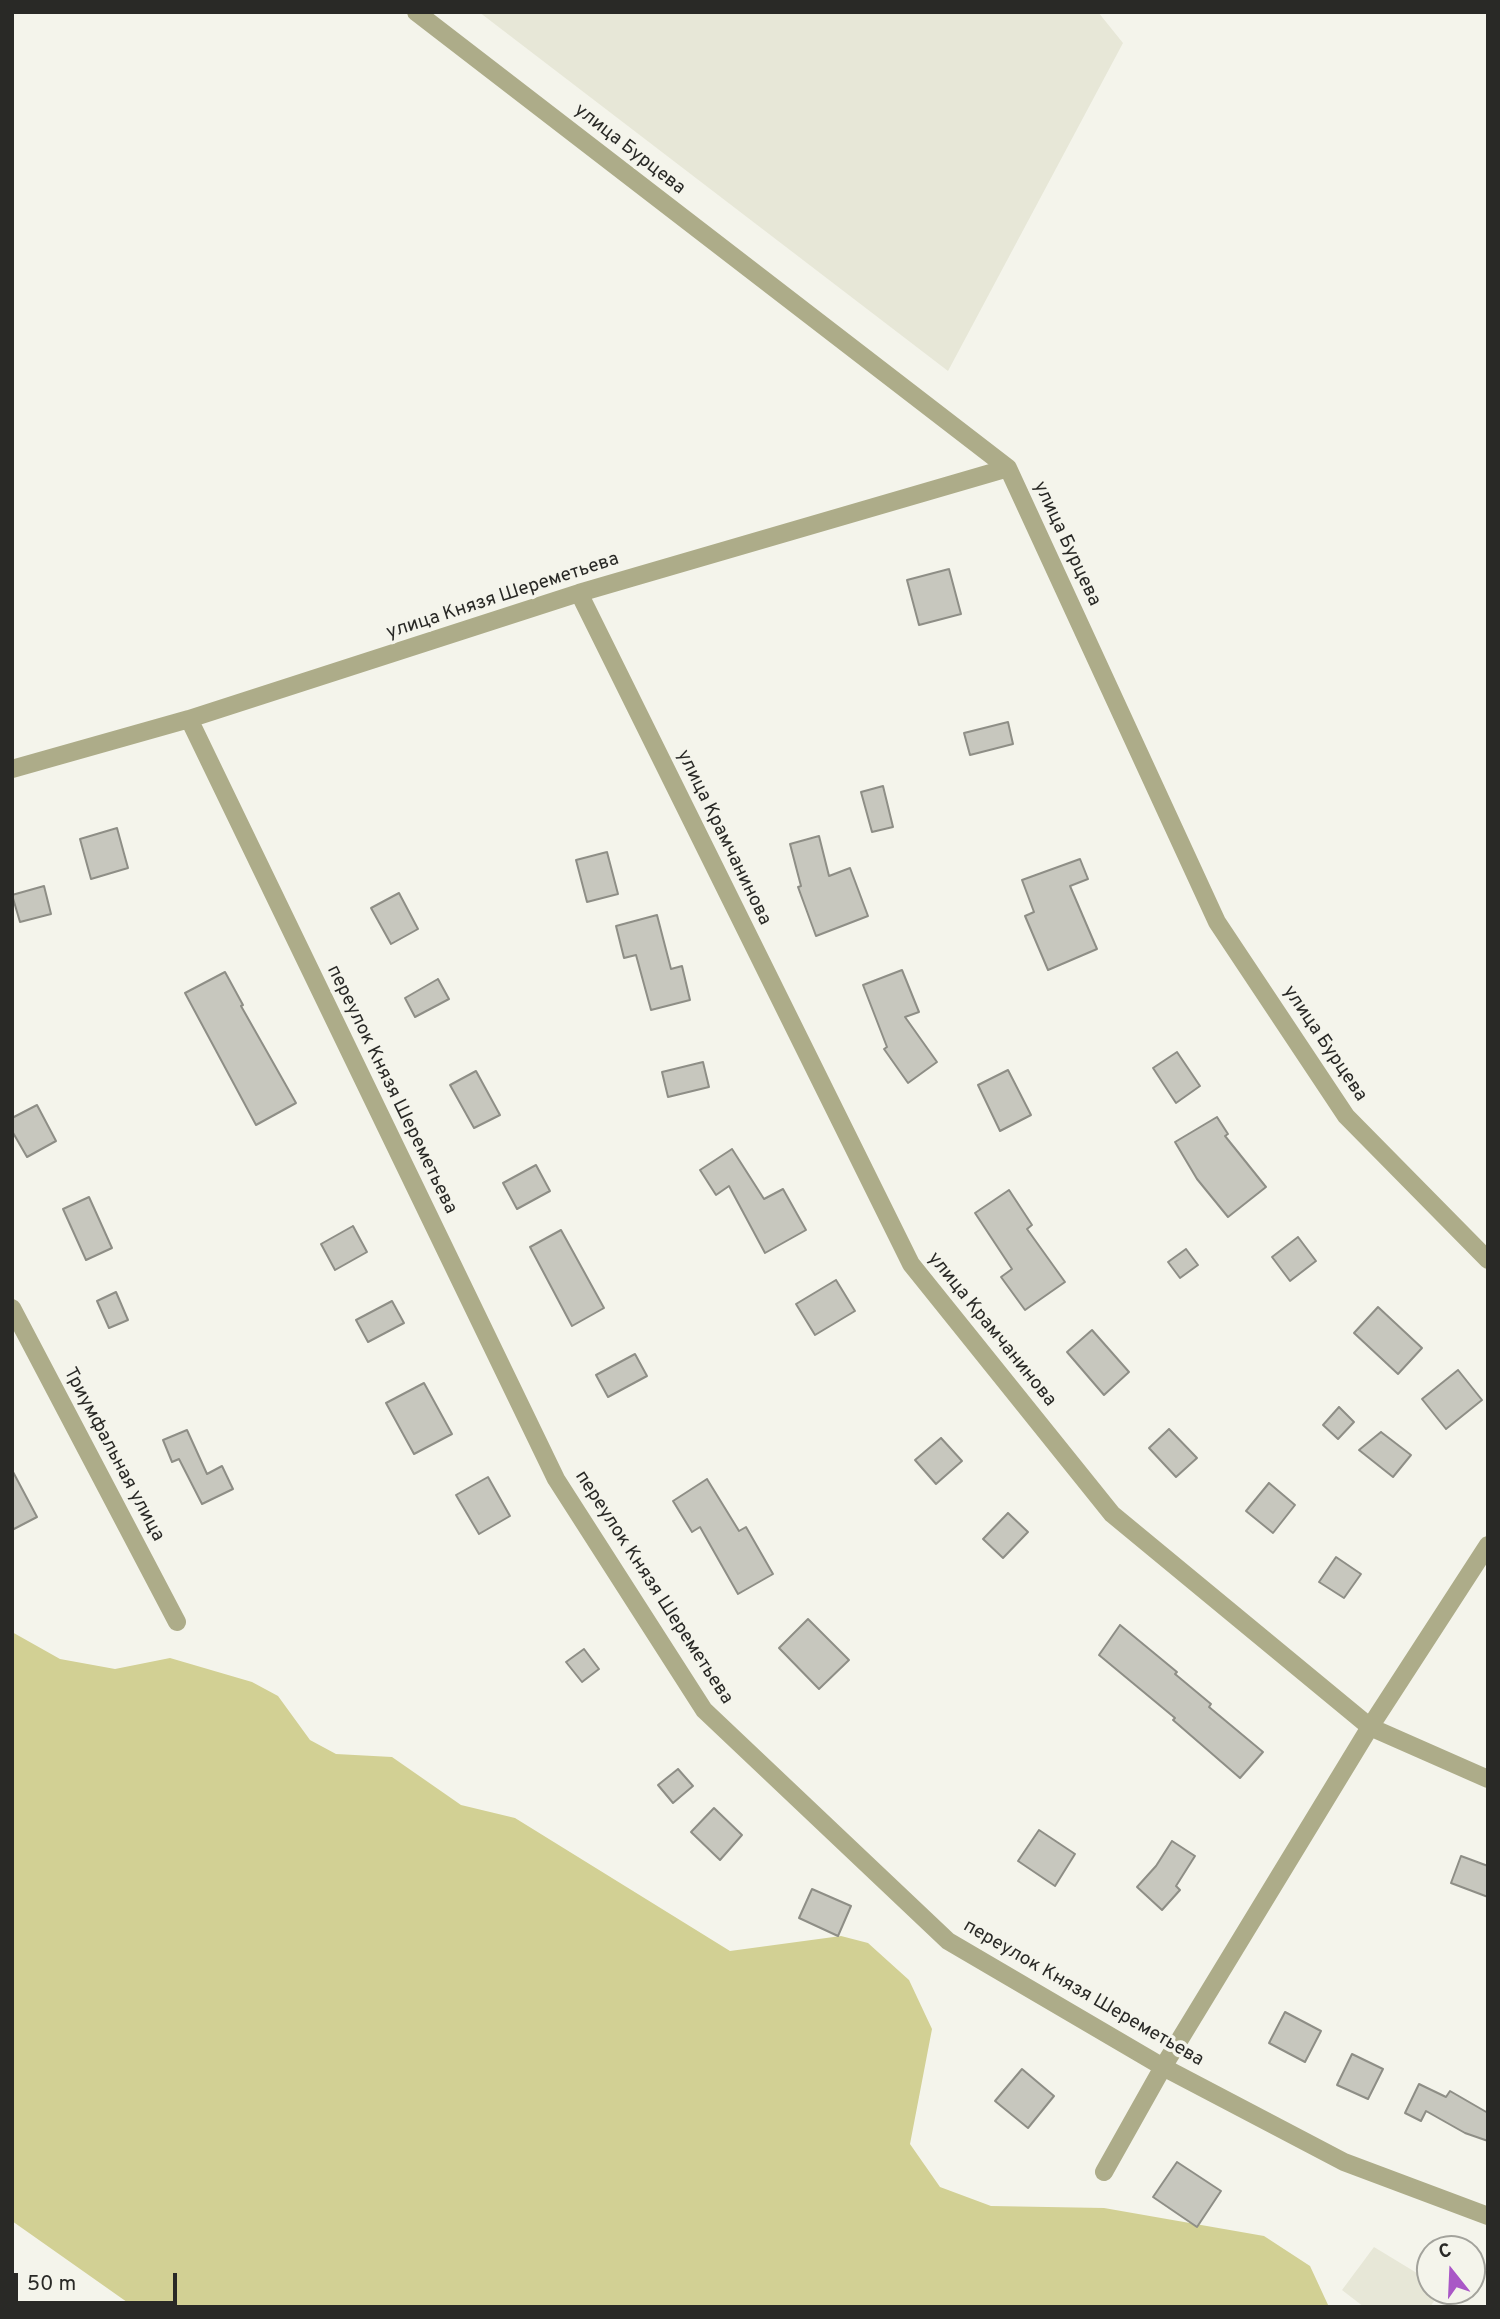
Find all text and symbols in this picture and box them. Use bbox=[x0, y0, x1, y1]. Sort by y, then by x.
street label: улица Бурцева bbox=[569, 99, 689, 201]
street label: улица Бурцева bbox=[1027, 478, 1105, 610]
street label: улица Князя Шереметьева bbox=[384, 549, 622, 645]
street label: улица Крамчанинова bbox=[671, 747, 775, 929]
street label: переулок Князя Шереметьева bbox=[321, 962, 461, 1218]
street label: улица Бурцева bbox=[1277, 982, 1371, 1106]
street label: улица Крамчанинова bbox=[922, 1248, 1060, 1412]
street label: Триумфальная улица bbox=[58, 1364, 168, 1546]
street label: переулок Князя Шереметьева bbox=[569, 1467, 737, 1709]
street label: переулок Князя Шереметьева bbox=[959, 1916, 1207, 2072]
north arrow bbox=[1416, 2235, 1486, 2305]
text: С bbox=[1436, 2239, 1455, 2265]
scale bar bbox=[18, 2260, 180, 2304]
text: 50 m bbox=[27, 2271, 76, 2298]

